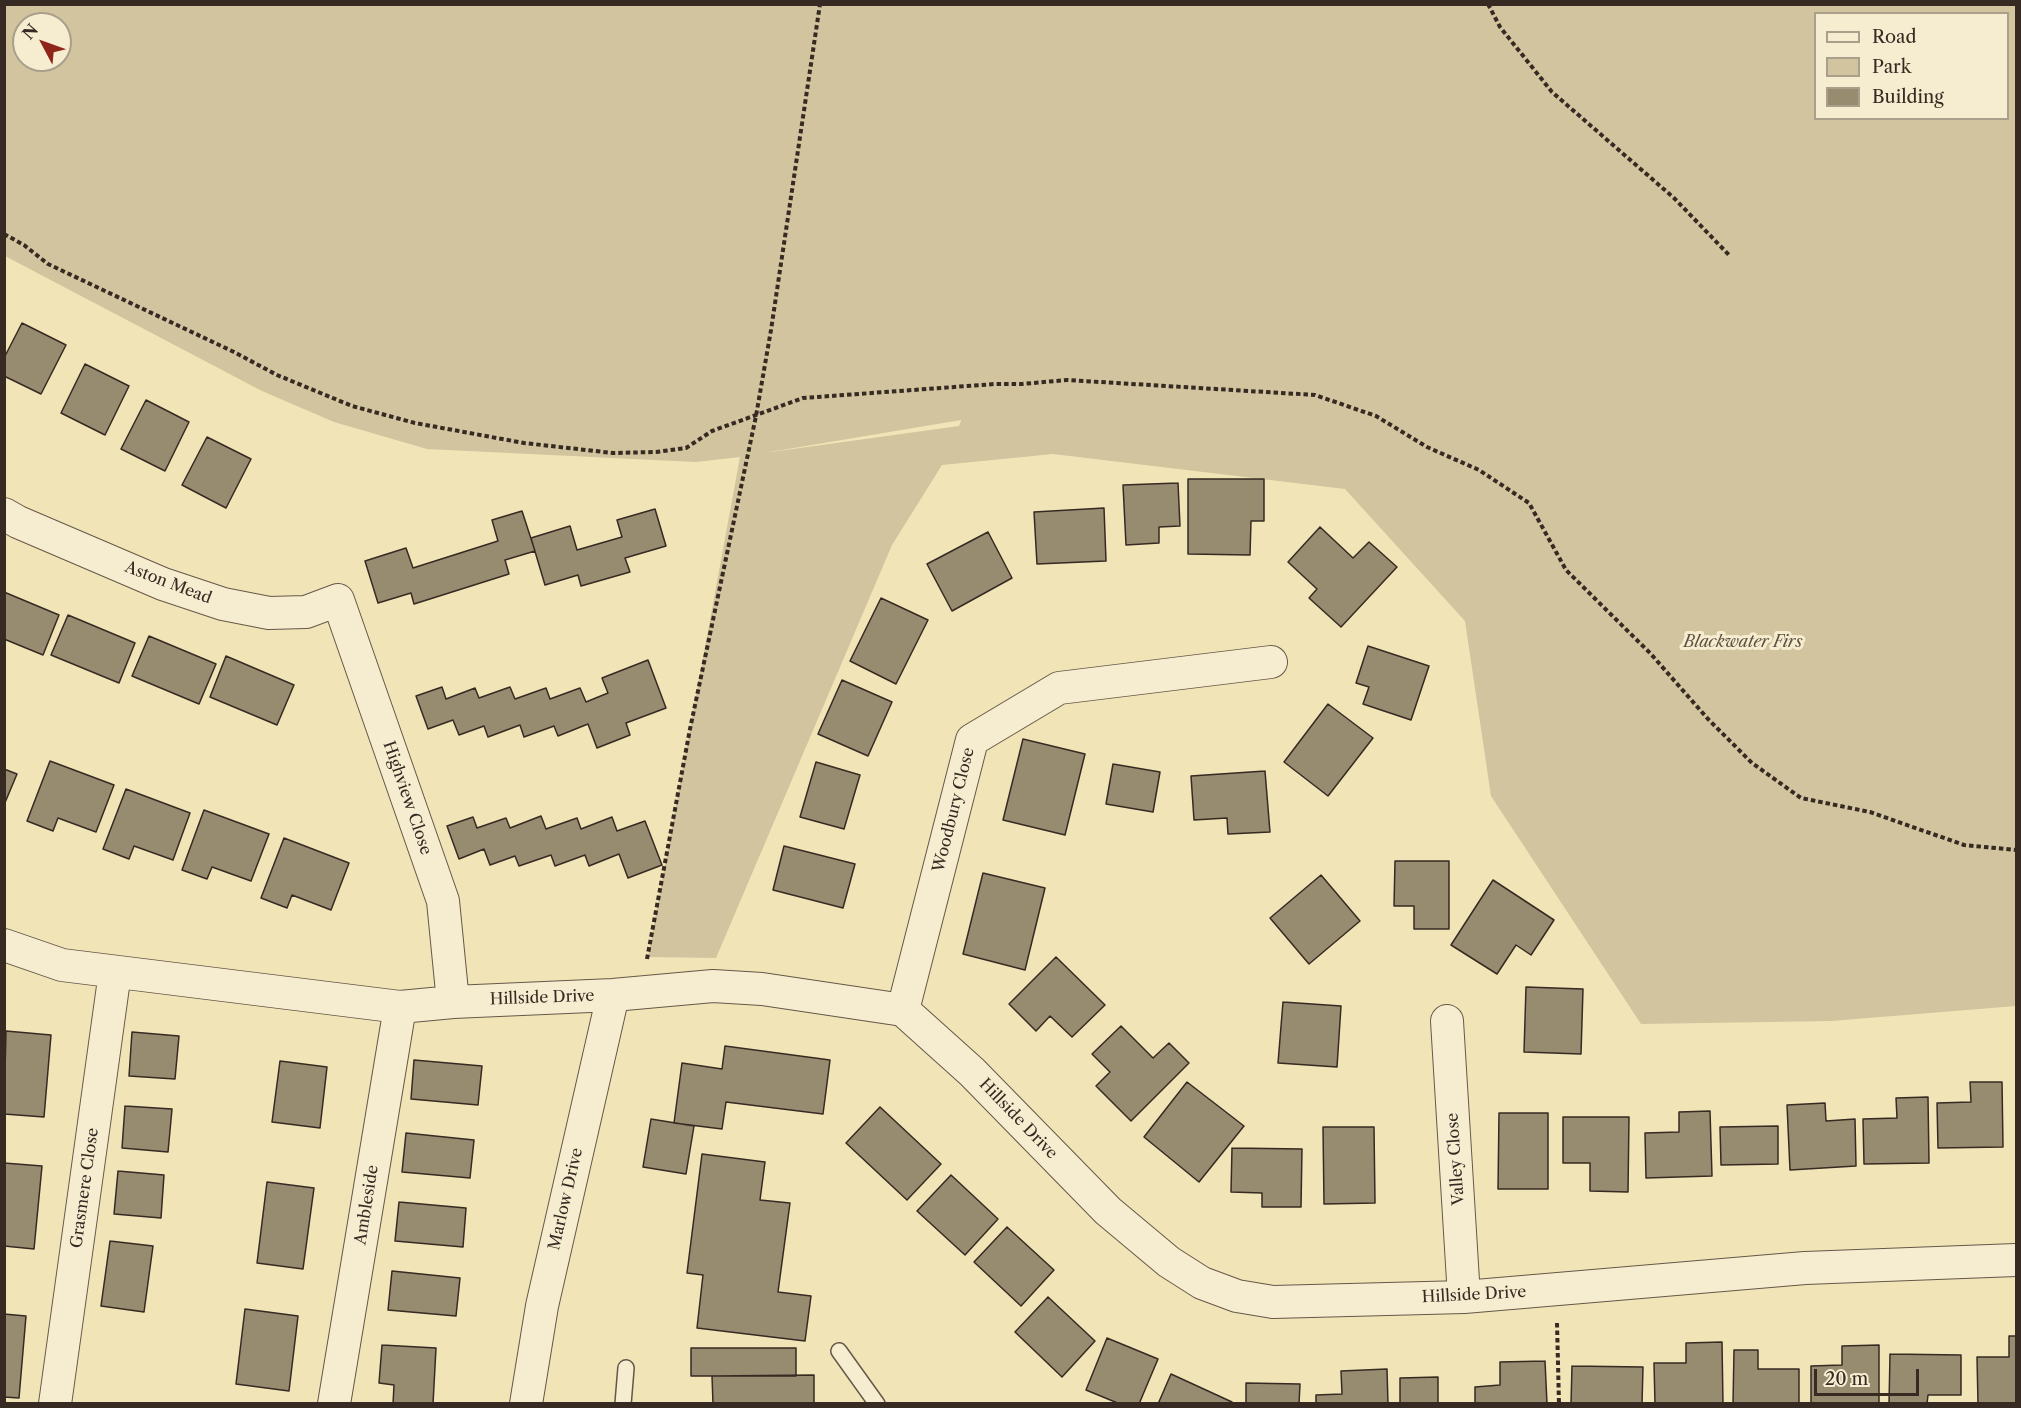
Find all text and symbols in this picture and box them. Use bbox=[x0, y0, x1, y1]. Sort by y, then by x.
north arrow bbox=[12, 12, 72, 72]
legend bbox=[1814, 12, 2009, 120]
text: N bbox=[18, 20, 42, 43]
text: Road bbox=[1872, 26, 1917, 48]
text: Park bbox=[1872, 56, 1911, 78]
text: Building bbox=[1872, 86, 1944, 108]
street label: Aston Mead bbox=[122, 558, 214, 608]
park label: Blackwater Firs bbox=[1683, 632, 1803, 652]
street label: Highview Close bbox=[379, 739, 435, 857]
street label: Woodbury Close bbox=[929, 746, 979, 874]
street label: Hillside Drive bbox=[489, 987, 595, 1009]
street label: Hillside Drive bbox=[975, 1075, 1061, 1163]
street label: Valley Close bbox=[1443, 1112, 1469, 1206]
street label: Grasmere Close bbox=[67, 1127, 103, 1249]
street label: Marlow Drive bbox=[545, 1146, 587, 1252]
street label: Ambleside bbox=[351, 1164, 383, 1246]
street label: Hillside Drive bbox=[1421, 1283, 1527, 1307]
scale bar bbox=[1817, 1357, 1922, 1395]
text: 20 m bbox=[1825, 1368, 1868, 1390]

